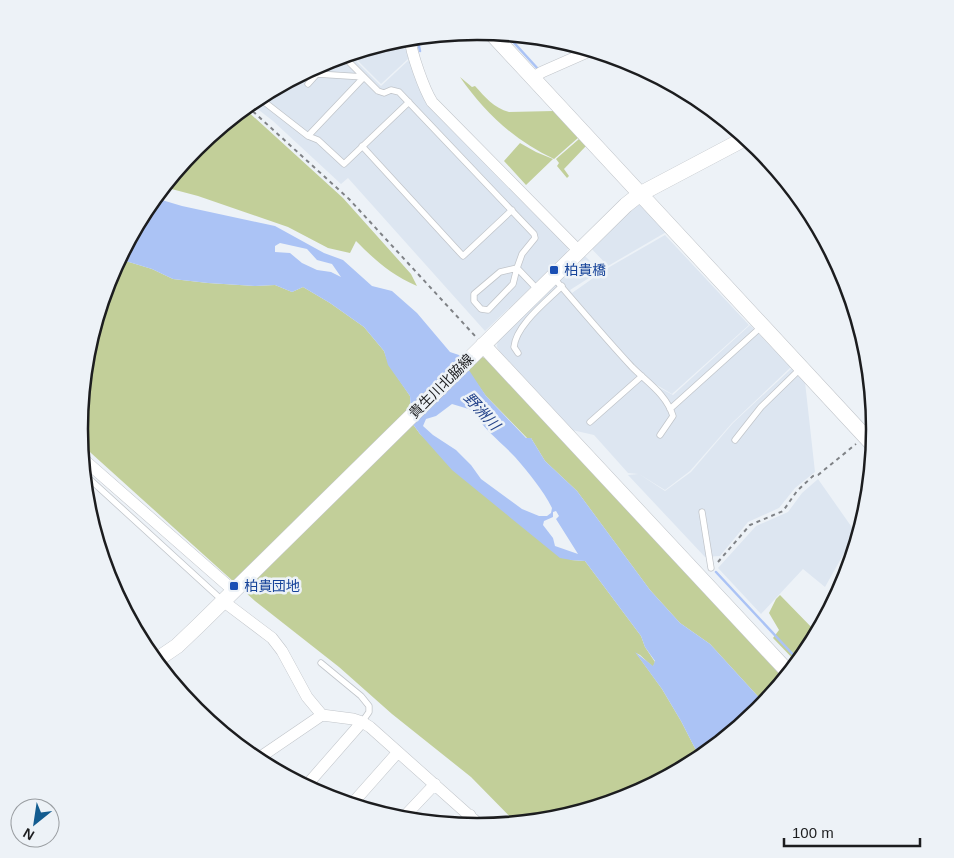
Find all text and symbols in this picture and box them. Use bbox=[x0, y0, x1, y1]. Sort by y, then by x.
place label: 柏貴橋 bbox=[564, 262, 606, 278]
marker: 柏貴橋 bbox=[548, 264, 560, 276]
street label: 貴生川北脇線 bbox=[406, 351, 476, 421]
water label: 野洲川 bbox=[460, 389, 505, 435]
place label: 柏貴団地 bbox=[244, 578, 300, 594]
marker: 柏貴団地 bbox=[228, 580, 240, 592]
north arrow bbox=[10, 798, 60, 848]
scale bar bbox=[784, 816, 920, 848]
text: 100 m bbox=[792, 824, 834, 841]
text: N bbox=[20, 825, 37, 844]

